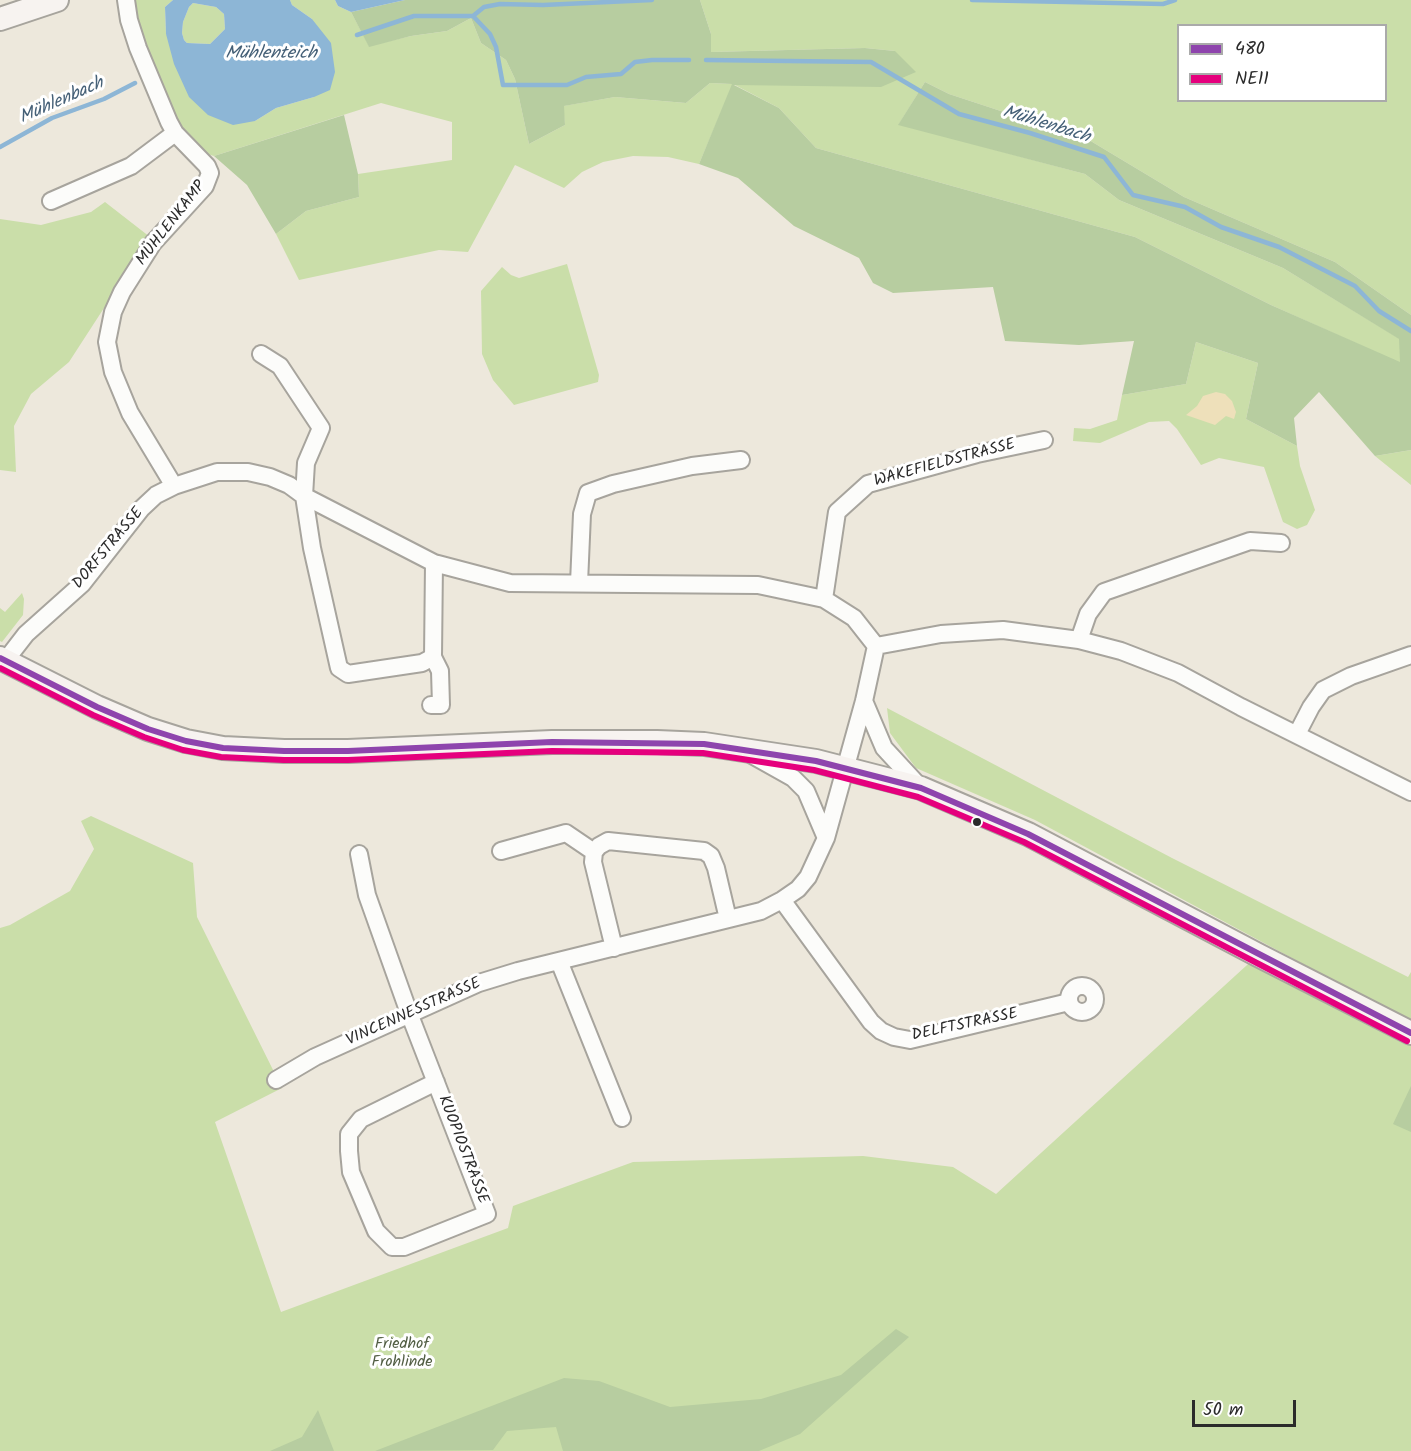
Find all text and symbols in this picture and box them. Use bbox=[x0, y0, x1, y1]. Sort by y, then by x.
legend bbox=[1177, 24, 1387, 102]
text: 480 bbox=[1235, 35, 1265, 64]
water label: Mühlenteich bbox=[225, 44, 317, 66]
text: NE11 bbox=[1235, 65, 1269, 94]
water label: Mühlenbach bbox=[16, 74, 108, 130]
water label: Mühlenbach bbox=[1000, 102, 1092, 150]
street label: MÜHLENKAMP bbox=[133, 178, 211, 270]
street label: WAKEFIELDSTRASSE bbox=[872, 436, 1018, 492]
street label: DORFSTRASSE bbox=[69, 504, 149, 594]
unlabelled marker bbox=[971, 816, 983, 828]
street label: VINCENNESSTRASSE bbox=[344, 975, 484, 1051]
street label: DELFTSTRASSE bbox=[910, 1005, 1020, 1047]
street label: KUOPIOSTRASSE bbox=[432, 1093, 492, 1207]
park label: Friedhof Frohlinde bbox=[372, 1335, 432, 1373]
scale bar bbox=[1195, 1388, 1298, 1426]
text: 50 m bbox=[1203, 1396, 1243, 1425]

